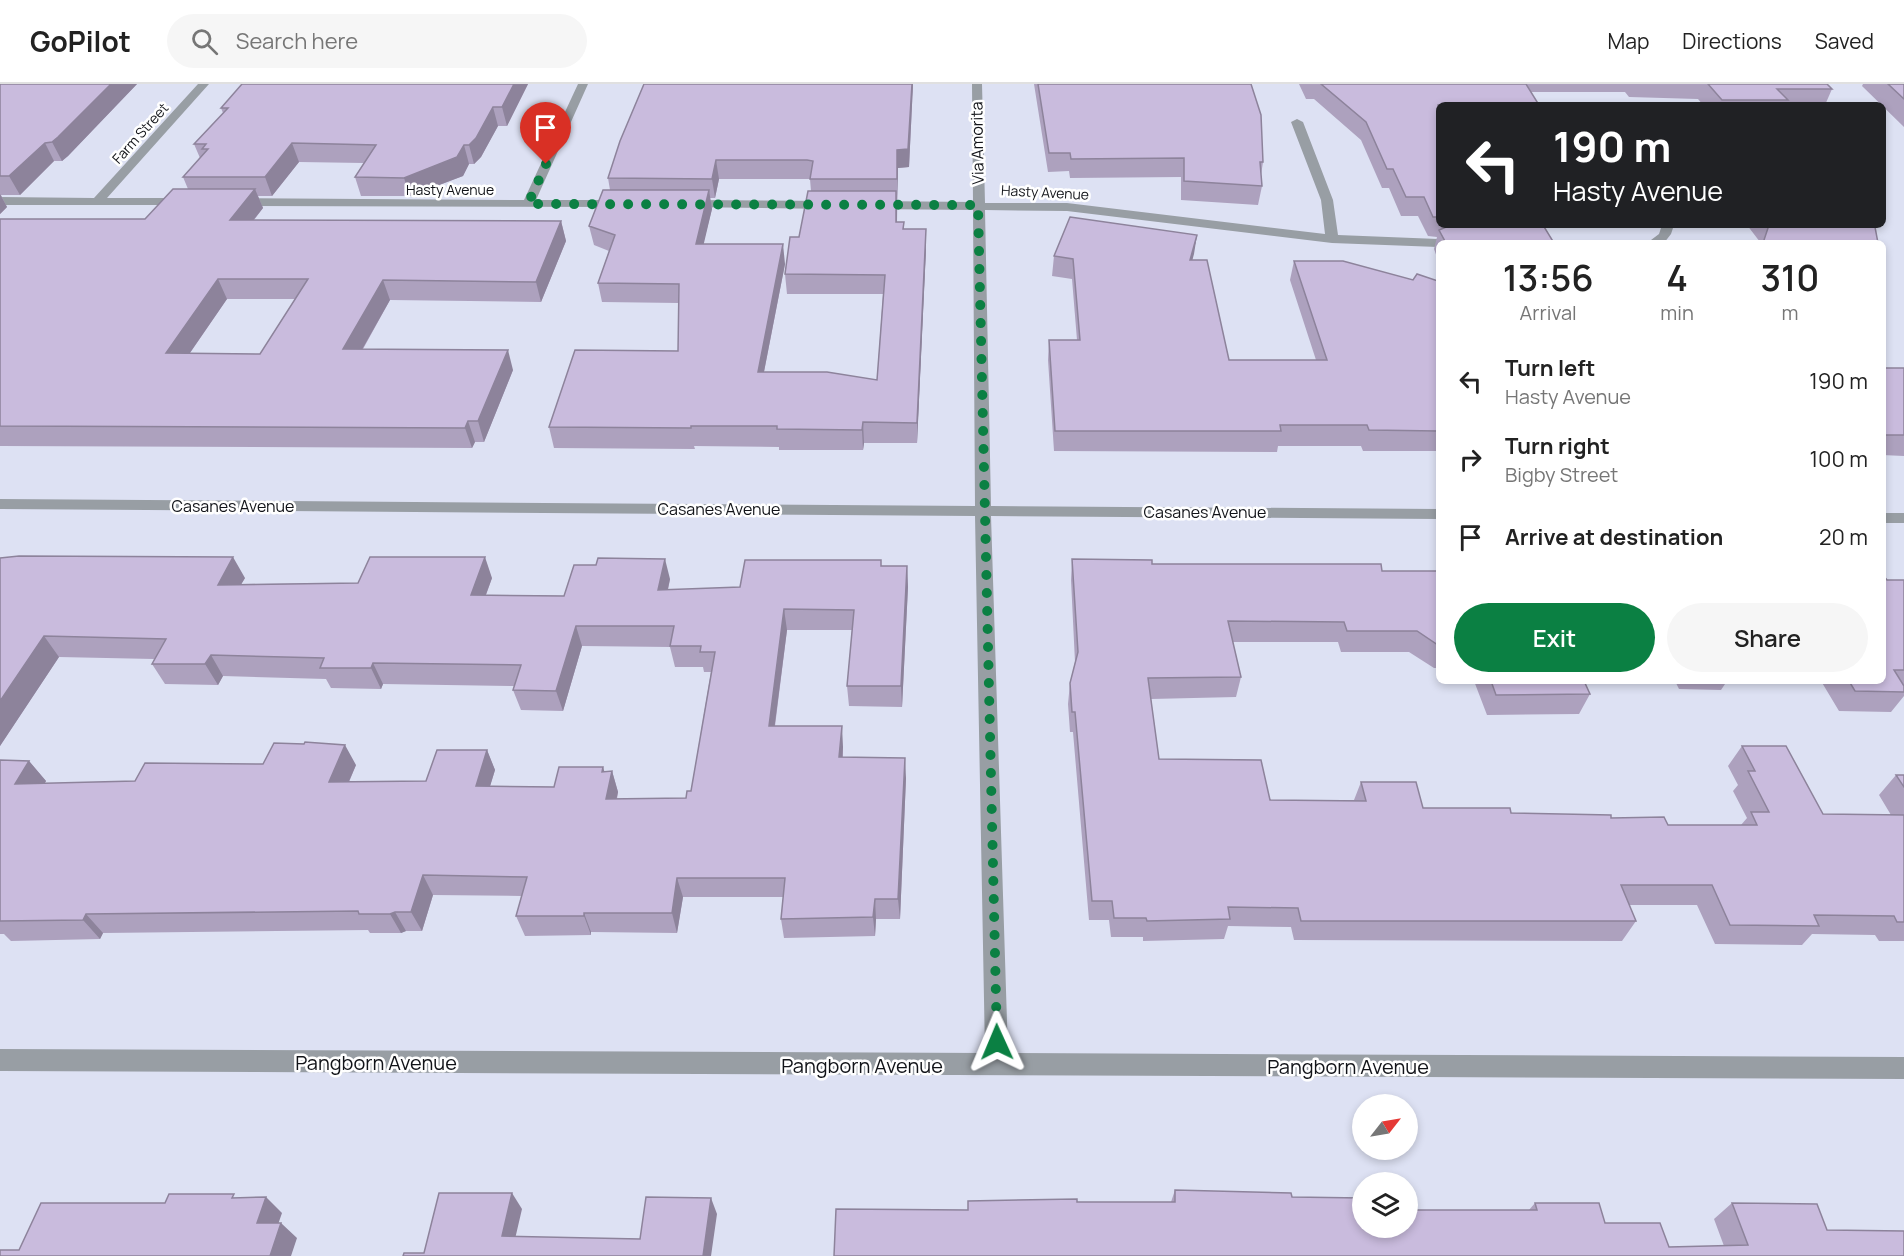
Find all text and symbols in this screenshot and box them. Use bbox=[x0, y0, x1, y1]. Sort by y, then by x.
search box bbox=[167, 14, 587, 68]
text: GoPilot bbox=[30, 22, 131, 60]
icon: search bbox=[188, 25, 221, 58]
text: Search here bbox=[236, 26, 358, 56]
text: Map bbox=[1608, 27, 1649, 55]
text: Directions bbox=[1682, 27, 1782, 55]
text: Saved bbox=[1815, 27, 1874, 55]
street label: Farm Street bbox=[108, 98, 173, 167]
street label: Via Amorita bbox=[965, 101, 989, 185]
pin bbox=[520, 102, 571, 164]
icon: arrive bbox=[529, 111, 562, 144]
text: 190 m bbox=[1553, 117, 1671, 175]
icon: left bbox=[1454, 126, 1532, 204]
text: Hasty Avenue bbox=[1553, 172, 1723, 209]
street label: Hasty Avenue bbox=[406, 180, 494, 199]
street label: Hasty Avenue bbox=[1000, 180, 1090, 204]
text: 13:56 bbox=[1503, 253, 1594, 302]
text: 4 bbox=[1666, 253, 1688, 302]
text: 310 bbox=[1760, 253, 1819, 302]
text: Arrival bbox=[1520, 299, 1577, 326]
text: min bbox=[1660, 299, 1694, 326]
text: m bbox=[1781, 299, 1798, 326]
text: Turn left bbox=[1505, 353, 1595, 383]
icon: left bbox=[1454, 365, 1487, 398]
text: 190 m bbox=[1809, 366, 1868, 396]
text: Hasty Avenue bbox=[1505, 383, 1631, 410]
text: Turn right bbox=[1505, 431, 1610, 461]
icon: right bbox=[1454, 443, 1487, 476]
text: 100 m bbox=[1810, 444, 1868, 474]
text: Bigby Street bbox=[1505, 461, 1618, 488]
street label: Casanes Avenue bbox=[172, 495, 294, 517]
street label: Casanes Avenue bbox=[658, 498, 780, 520]
street label: Casanes Avenue bbox=[1144, 501, 1266, 523]
icon: arrive bbox=[1454, 521, 1487, 554]
text: Arrive at destination bbox=[1505, 522, 1723, 552]
text: 20 m bbox=[1819, 522, 1868, 552]
button: Exit bbox=[1454, 603, 1655, 672]
button: Share bbox=[1667, 603, 1868, 672]
position arrow bbox=[965, 1010, 1029, 1074]
street label: Pangborn Avenue bbox=[295, 1049, 457, 1076]
street label: Pangborn Avenue bbox=[781, 1052, 943, 1079]
street label: Pangborn Avenue bbox=[1267, 1053, 1429, 1080]
north arrow bbox=[1352, 1094, 1418, 1160]
map controls bbox=[1352, 1094, 1418, 1238]
button: layers bbox=[1352, 1172, 1418, 1238]

